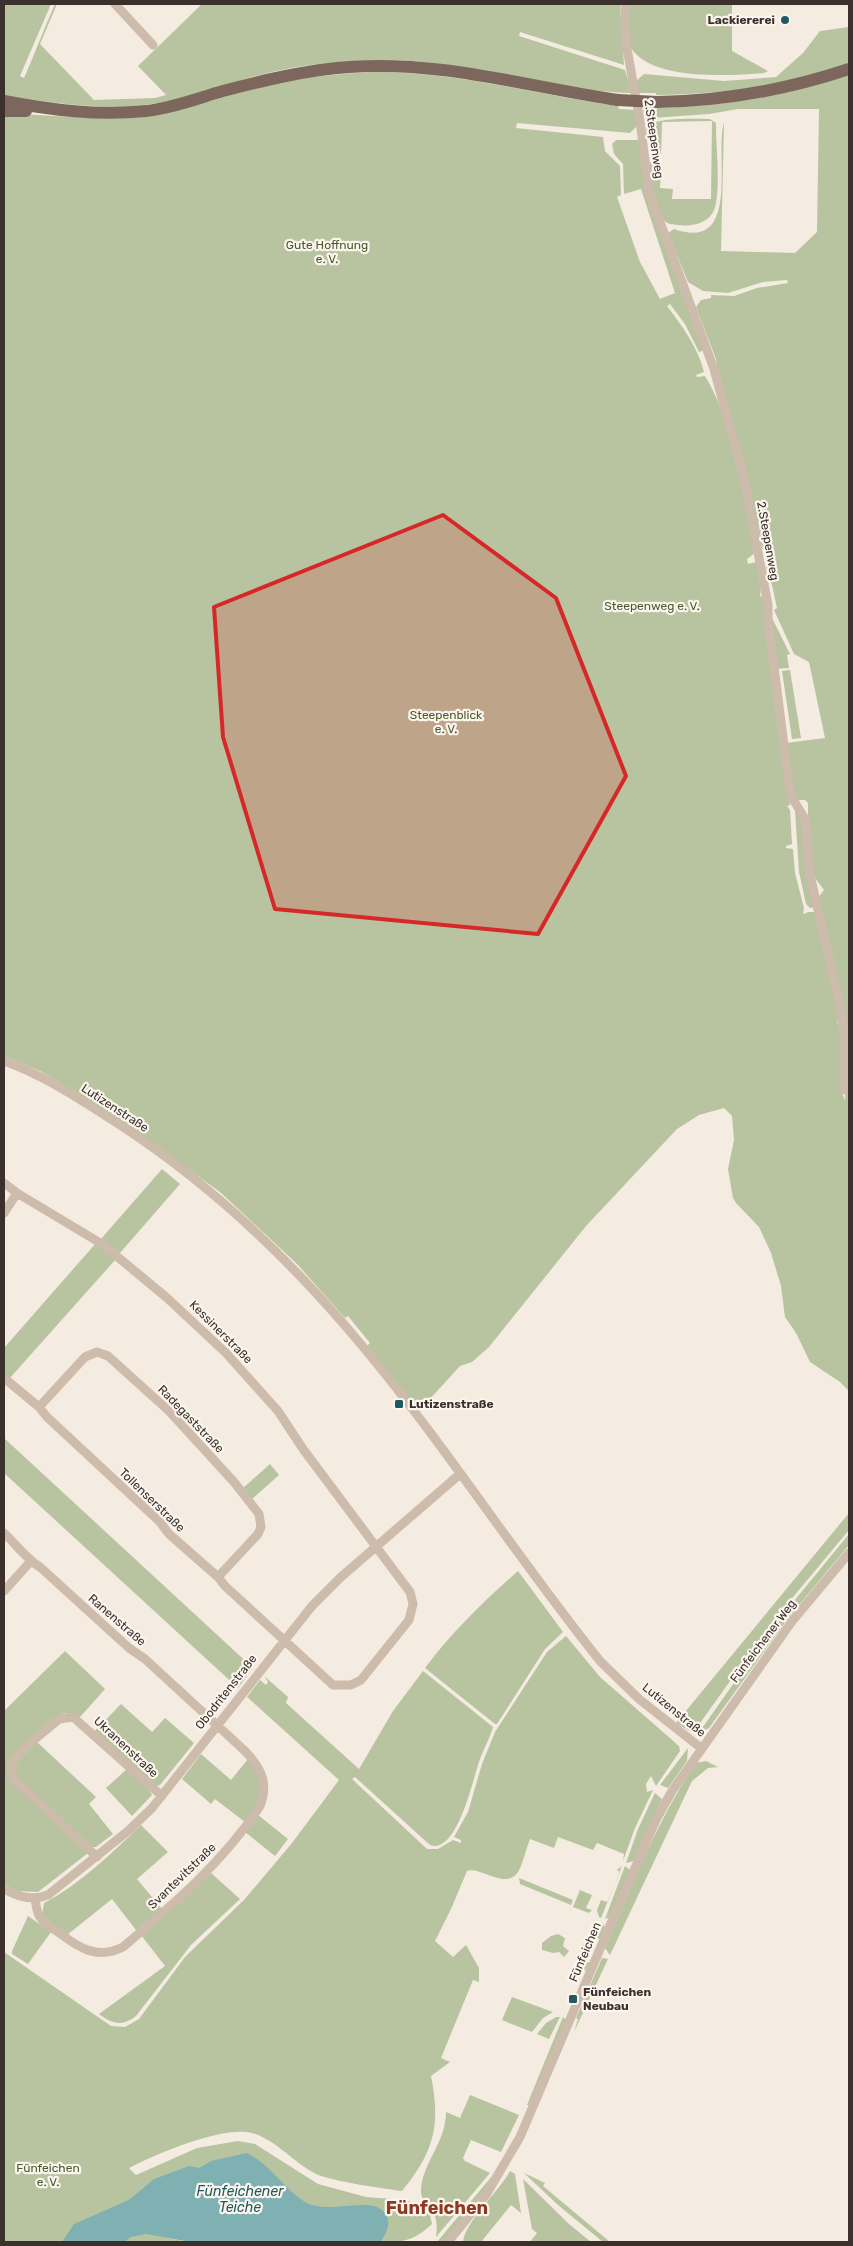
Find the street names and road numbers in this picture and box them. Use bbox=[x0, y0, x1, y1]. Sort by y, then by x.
street label: 2.Steepenweg bbox=[642, 98, 666, 180]
street label: 2.Steepenweg bbox=[754, 500, 782, 582]
street label: Lutizenstraße bbox=[79, 1081, 151, 1135]
street label: Kessinerstraße bbox=[187, 1298, 255, 1366]
street label: Radegaststraße bbox=[155, 1382, 227, 1456]
street label: Tollenserstraße bbox=[116, 1465, 188, 1535]
street label: Ranenstraße bbox=[85, 1591, 149, 1649]
street label: Fünfeichener Weg bbox=[727, 1597, 799, 1685]
street label: Obodritenstraße bbox=[192, 1652, 260, 1732]
street label: Lutizenstraße bbox=[640, 1680, 709, 1740]
street label: Ukranenstraße bbox=[91, 1714, 161, 1780]
street label: Svantevitstraße bbox=[145, 1840, 219, 1912]
street label: Fünfeichen bbox=[566, 1920, 604, 1984]

